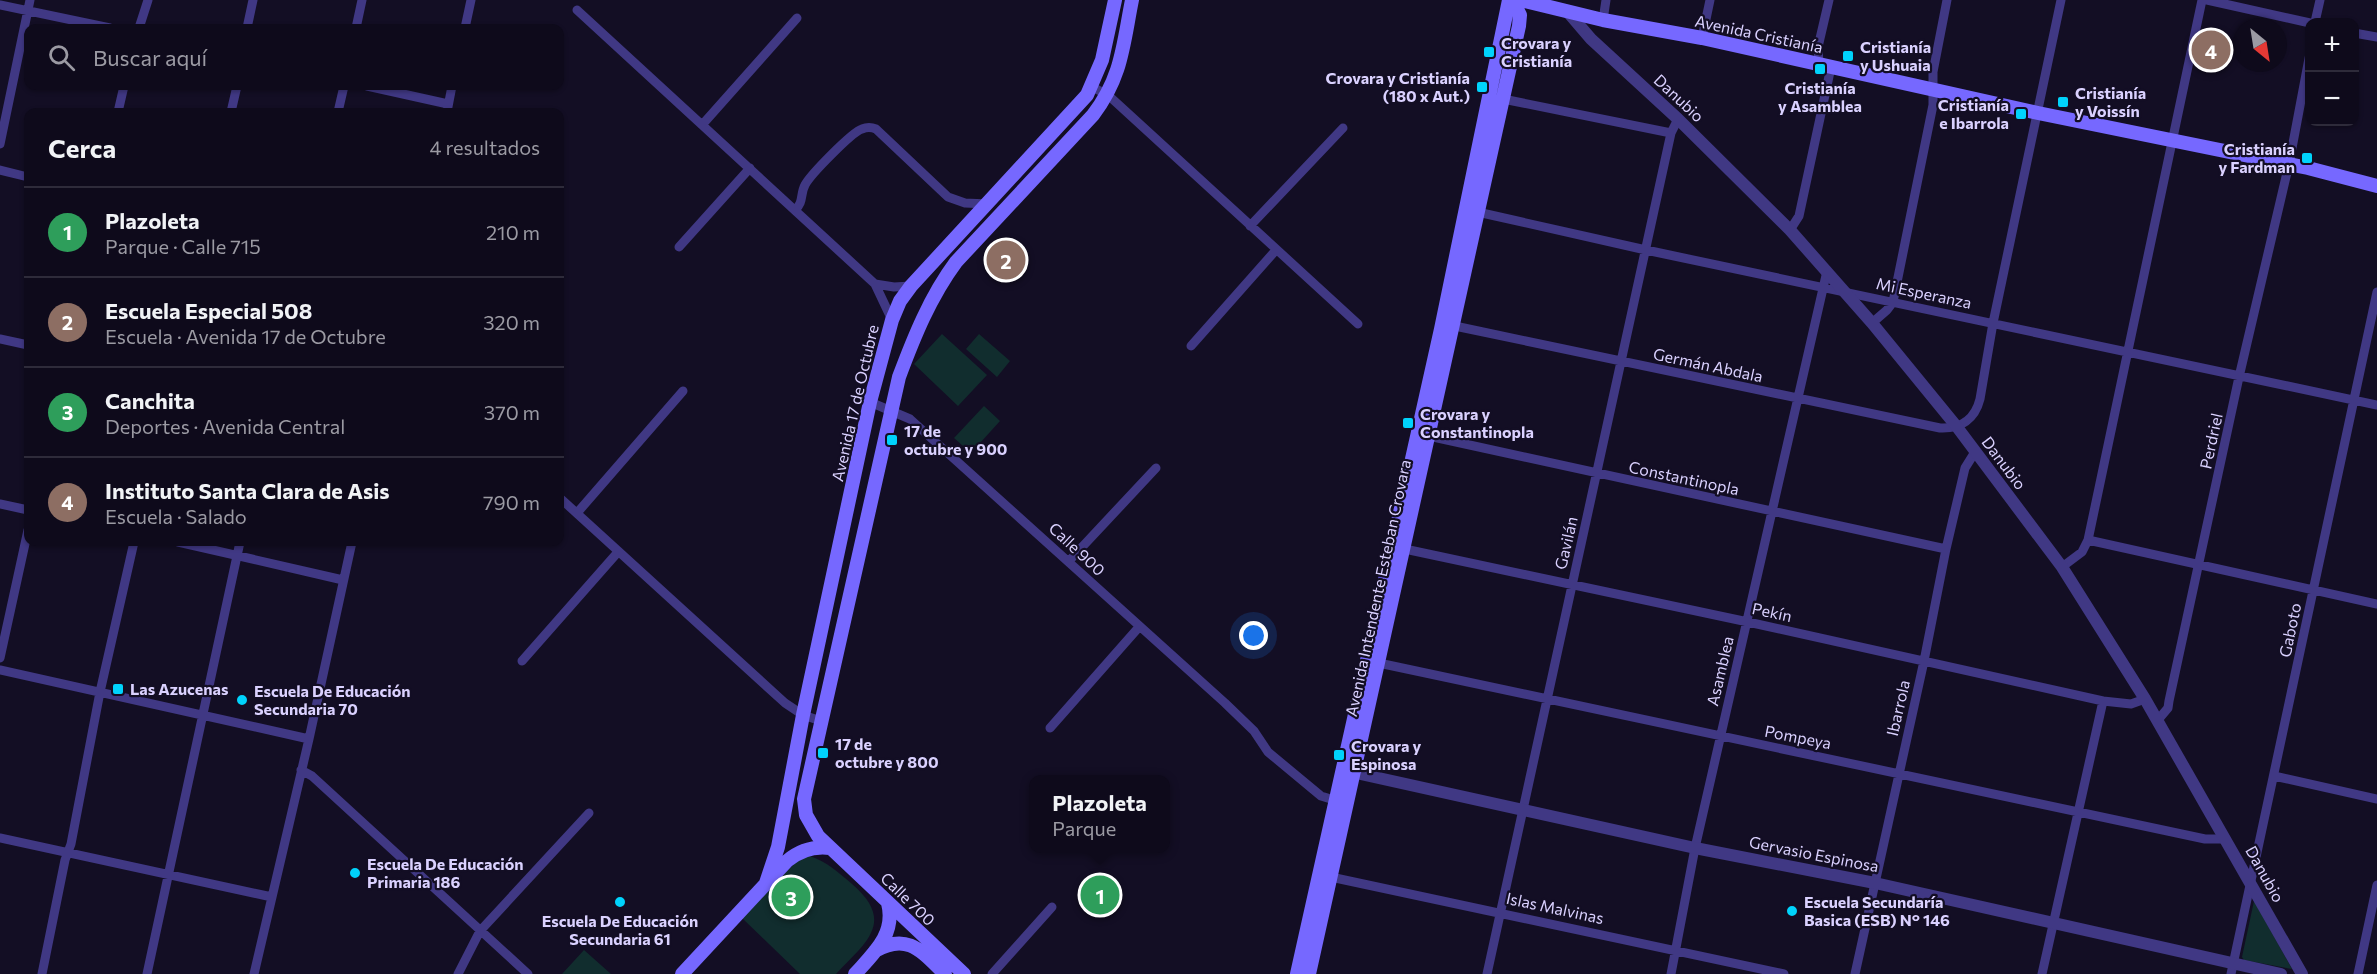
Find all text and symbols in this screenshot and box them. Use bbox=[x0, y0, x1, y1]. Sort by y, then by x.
street label: Avenida Cristianía bbox=[1693, 11, 1825, 56]
north arrow bbox=[2233, 18, 2287, 72]
map controls bbox=[2305, 18, 2359, 126]
button: + bbox=[2305, 18, 2359, 72]
search box bbox=[24, 24, 564, 90]
pin: 4 bbox=[2192, 28, 2230, 72]
place label: Crovara y Cristianía bbox=[1501, 33, 1572, 70]
place label: Cristianía y Ushuaia bbox=[1860, 37, 1931, 74]
icon: search bbox=[45, 41, 78, 74]
text: Buscar aquí bbox=[93, 44, 207, 71]
marker: Crovara y Cristianía bbox=[1482, 45, 1496, 59]
marker: Cristianía y Ushuaia bbox=[1841, 49, 1855, 63]
marker: Cristianía y Asamblea bbox=[1813, 62, 1827, 76]
place label: Crovara y Cristianía (180 x Aut.) bbox=[1326, 68, 1470, 105]
street label: Danubio bbox=[1650, 70, 1708, 126]
button: − bbox=[2305, 72, 2359, 126]
place label: Cristianía y Asamblea bbox=[1778, 78, 1862, 115]
marker: Crovara y Cristianía (180 x Aut.) bbox=[1475, 80, 1489, 94]
place label: Cristianía y Voissín bbox=[2075, 83, 2146, 120]
place label: Cristianía e Ibarrola bbox=[1938, 95, 2009, 132]
marker: Cristianía y Voissín bbox=[2056, 95, 2070, 109]
marker: Cristianía e Ibarrola bbox=[2014, 107, 2028, 121]
text: Cerca bbox=[48, 132, 116, 163]
text: 4 resultados bbox=[430, 135, 540, 159]
place label: Cristianía y Fardman bbox=[2218, 139, 2295, 176]
marker: Cristianía y Fardman bbox=[2300, 151, 2314, 165]
text: Plazoleta bbox=[105, 207, 200, 234]
text: 1 bbox=[63, 220, 72, 244]
text: 210 m bbox=[486, 220, 540, 244]
text: Parque · Calle 715 bbox=[105, 234, 261, 258]
pin: 2 bbox=[986, 238, 1026, 282]
street label: Mi Esperanza bbox=[1875, 273, 1974, 312]
text: Escuela Especial 508 bbox=[105, 297, 312, 324]
text: 2 bbox=[62, 310, 73, 334]
text: 320 m bbox=[483, 310, 540, 334]
street label: Avenida 17 de Octubre bbox=[827, 323, 882, 483]
text: Escuela · Avenida 17 de Octubre bbox=[105, 324, 386, 348]
street label: Germán Abdala bbox=[1652, 344, 1765, 385]
text: Canchita bbox=[105, 387, 195, 414]
text: 3 bbox=[62, 400, 73, 424]
text: 370 m bbox=[484, 400, 540, 424]
place label: Crovara y Constantinopla bbox=[1420, 404, 1534, 441]
street label: Perdriel bbox=[2195, 411, 2226, 471]
text: Deportes · Avenida Central bbox=[105, 414, 345, 438]
marker: Crovara y Constantinopla bbox=[1401, 416, 1415, 430]
place label: 17 de octubre y 900 bbox=[904, 421, 1008, 458]
street label: Danubio bbox=[1978, 432, 2030, 493]
marker: 17 de octubre y 900 bbox=[885, 433, 899, 447]
street label: Constantinopla bbox=[1627, 457, 1741, 498]
street label: Avenida Intendente Esteban Crovara bbox=[1341, 458, 1414, 718]
text: Instituto Santa Clara de Asis bbox=[105, 477, 390, 504]
text: 4 bbox=[61, 490, 74, 514]
text: 790 m bbox=[483, 490, 540, 514]
text: Escuela · Salado bbox=[105, 504, 247, 528]
street label: Gavilán bbox=[1550, 515, 1581, 571]
street label: Calle 900 bbox=[1045, 518, 1109, 579]
street label: Pekín bbox=[1750, 598, 1794, 625]
street label: Gaboto bbox=[2274, 601, 2305, 659]
your location bbox=[1239, 621, 1268, 650]
street label: Asamblea bbox=[1702, 634, 1737, 708]
street label: Ibarrola bbox=[1882, 678, 1913, 738]
place label: Las Azucenas bbox=[130, 679, 228, 698]
place label: Escuela De Educación Secundaria 70 bbox=[254, 681, 411, 718]
marker: Las Azucenas bbox=[111, 682, 125, 696]
marker: Escuela De Educación Secundaria 70 bbox=[235, 693, 249, 707]
street label: Pompeya bbox=[1763, 721, 1833, 752]
place label: 17 de octubre y 800 bbox=[835, 734, 939, 771]
place label: Crovara y Espinosa bbox=[1351, 736, 1421, 773]
marker: 17 de octubre y 800 bbox=[816, 746, 830, 760]
marker: Crovara y Espinosa bbox=[1332, 748, 1346, 762]
popup bbox=[1029, 775, 1170, 853]
text: Plazoleta bbox=[1052, 789, 1147, 816]
text: Parque bbox=[1052, 816, 1116, 840]
street label: Gervasio Espinosa bbox=[1748, 832, 1880, 875]
street label: Danubio bbox=[2242, 842, 2289, 905]
place label: Escuela De Educación Primaria 186 bbox=[367, 854, 524, 891]
marker: Escuela De Educación Primaria 186 bbox=[348, 866, 362, 880]
street label: Calle 700 bbox=[877, 868, 939, 929]
pin: 1 bbox=[1080, 872, 1120, 918]
pin: 3 bbox=[772, 874, 810, 920]
street label: Islas Malvinas bbox=[1505, 888, 1606, 927]
place label: Escuela Secundaría Basica (ESB) N° 146 bbox=[1804, 892, 1950, 929]
marker: Escuela De Educación Secundaria 61 bbox=[613, 895, 627, 909]
marker: Escuela Secundaría Basica (ESB) N° 146 bbox=[1785, 904, 1799, 918]
place label: Escuela De Educación Secundaria 61 bbox=[542, 911, 698, 948]

